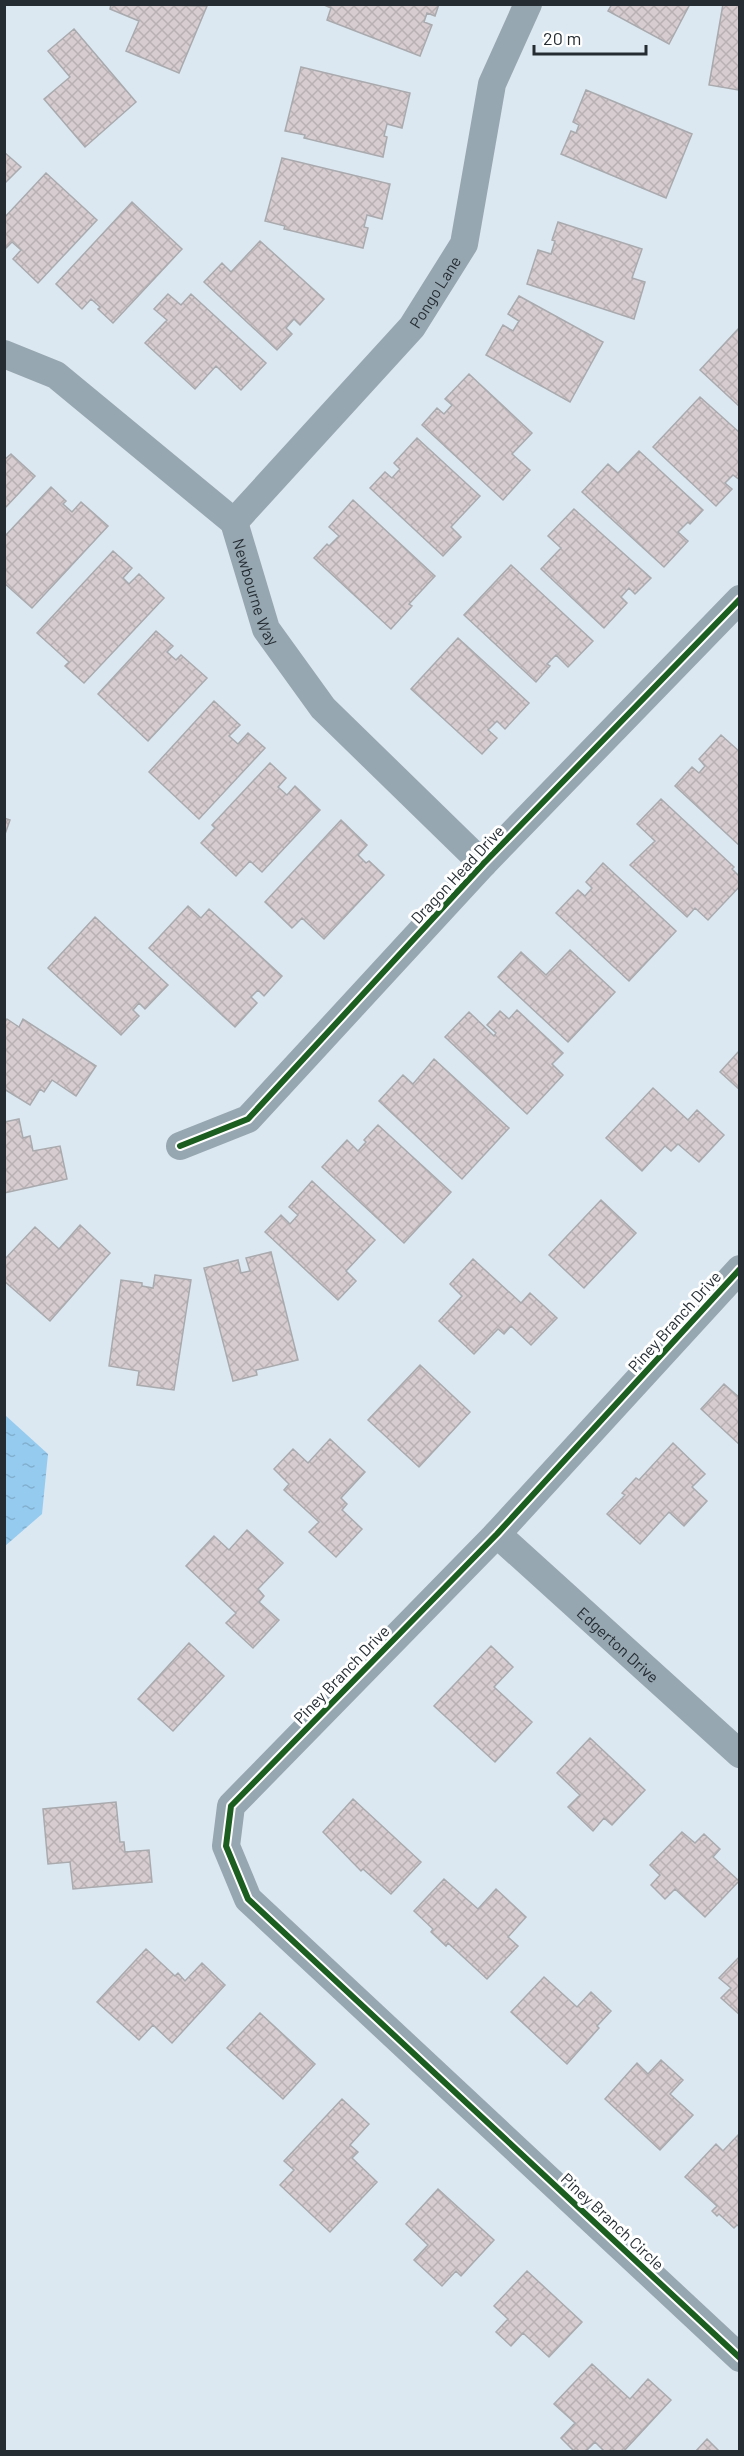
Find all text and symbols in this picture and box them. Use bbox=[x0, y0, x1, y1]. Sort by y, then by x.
scale bar bbox=[534, 18, 646, 56]
text: 20 m bbox=[543, 27, 581, 49]
street label: Pongo Lane bbox=[405, 252, 464, 331]
street label: Newbourne Way bbox=[230, 536, 284, 649]
street label: Dragon Head Drive bbox=[407, 821, 507, 927]
street label: Piney Branch Drive bbox=[624, 1267, 724, 1375]
street label: Edgerton Drive bbox=[574, 1602, 663, 1686]
street label: Piney Branch Drive bbox=[289, 1621, 393, 1727]
street label: Piney Branch Circle bbox=[558, 2168, 668, 2274]

